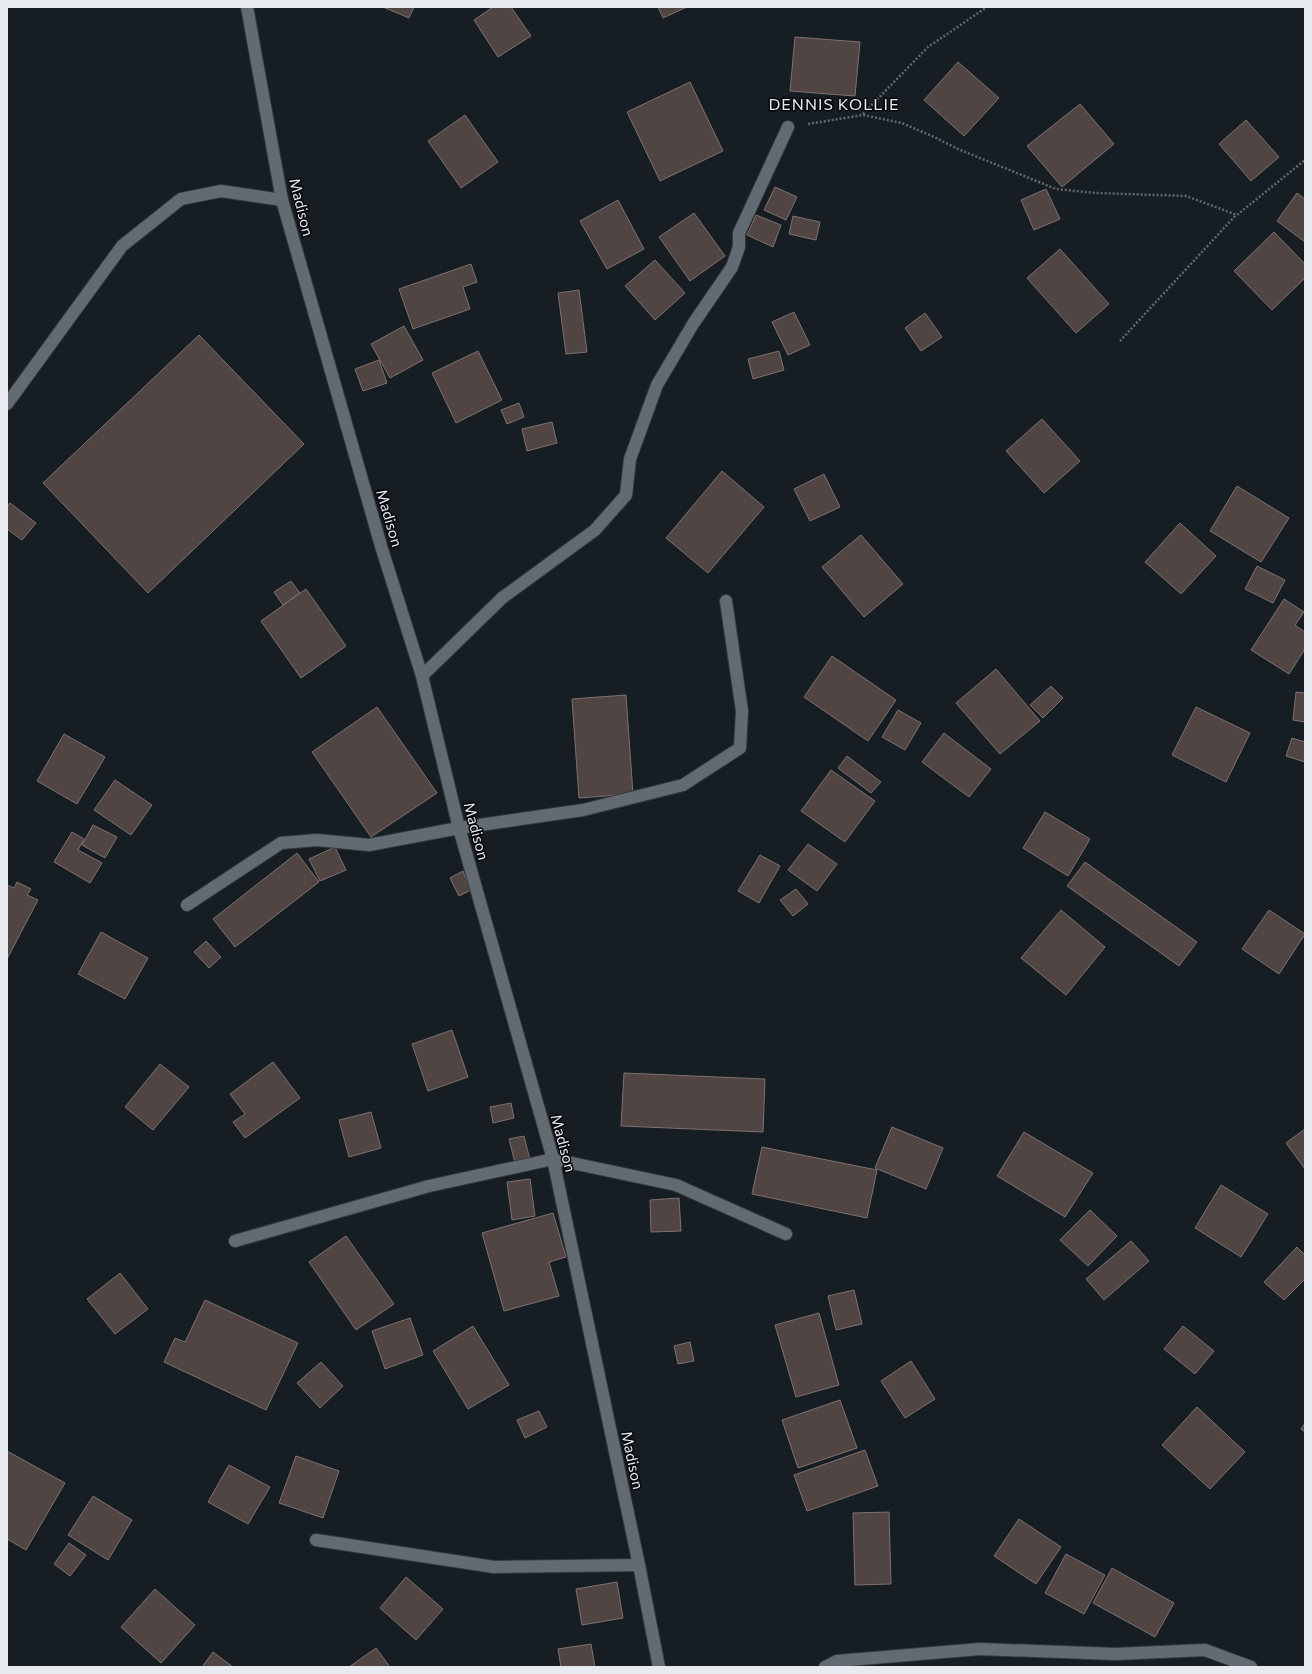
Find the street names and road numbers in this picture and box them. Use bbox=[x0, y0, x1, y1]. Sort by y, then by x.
street label: Madison bbox=[286, 176, 318, 238]
street label: Madison bbox=[373, 487, 407, 549]
street label: Madison bbox=[461, 800, 493, 862]
street label: Madison bbox=[548, 1112, 580, 1174]
street label: Madison bbox=[618, 1429, 648, 1491]

